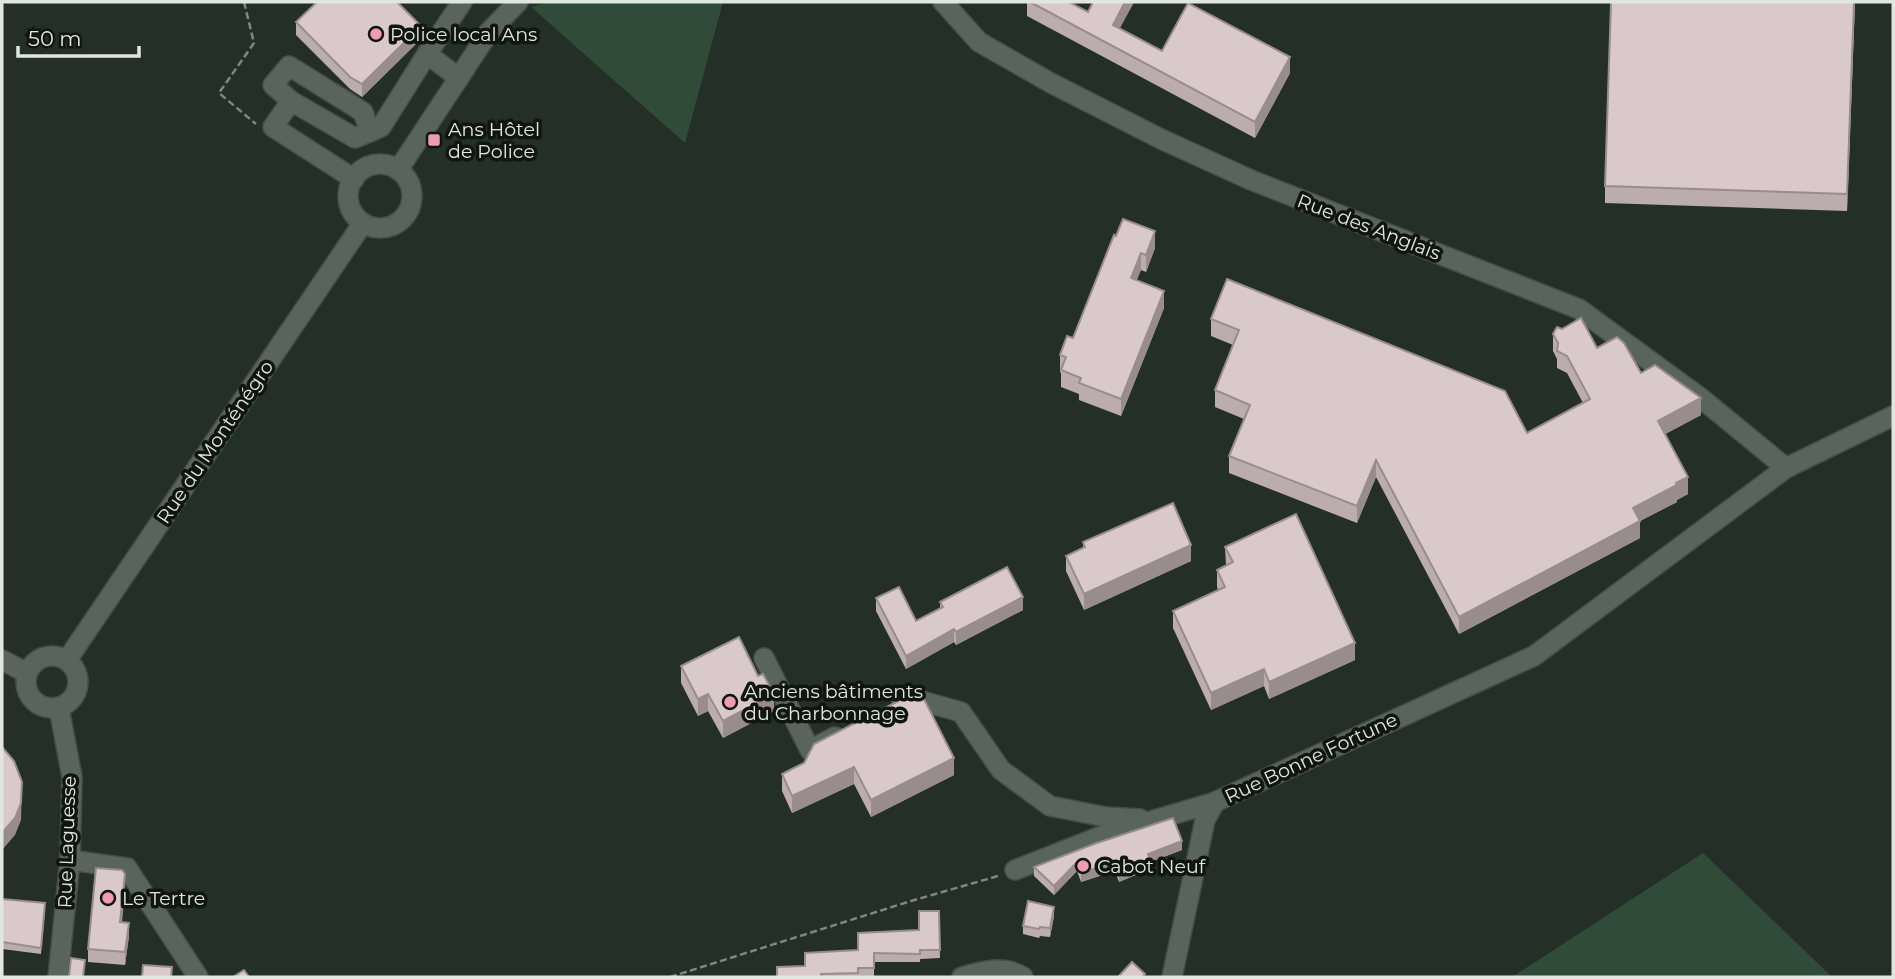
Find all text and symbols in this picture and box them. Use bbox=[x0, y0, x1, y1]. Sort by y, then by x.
scale bar bbox=[18, 14, 138, 58]
place label: Police local Ans bbox=[390, 23, 537, 46]
text: 50 m bbox=[28, 26, 82, 51]
marker: Police local Ans bbox=[368, 26, 384, 42]
place label: Ans Hôtel de Police bbox=[448, 118, 540, 163]
marker: Ans Hôtel de Police bbox=[426, 132, 442, 148]
street label: Rue des Anglais bbox=[1294, 189, 1444, 265]
street label: Rue du Monténégro bbox=[152, 356, 278, 528]
place label: Anciens bâtiments du Charbonnage bbox=[744, 680, 923, 725]
marker: Anciens bâtiments du Charbonnage bbox=[722, 694, 738, 710]
street label: Rue Bonne Fortune bbox=[1221, 708, 1401, 808]
street label: Rue Laguesse bbox=[53, 775, 81, 909]
place label: Cabot Neuf bbox=[1097, 855, 1207, 878]
marker: Cabot Neuf bbox=[1075, 858, 1091, 874]
place label: Le Tertre bbox=[122, 887, 205, 910]
marker: Le Tertre bbox=[100, 890, 116, 906]

